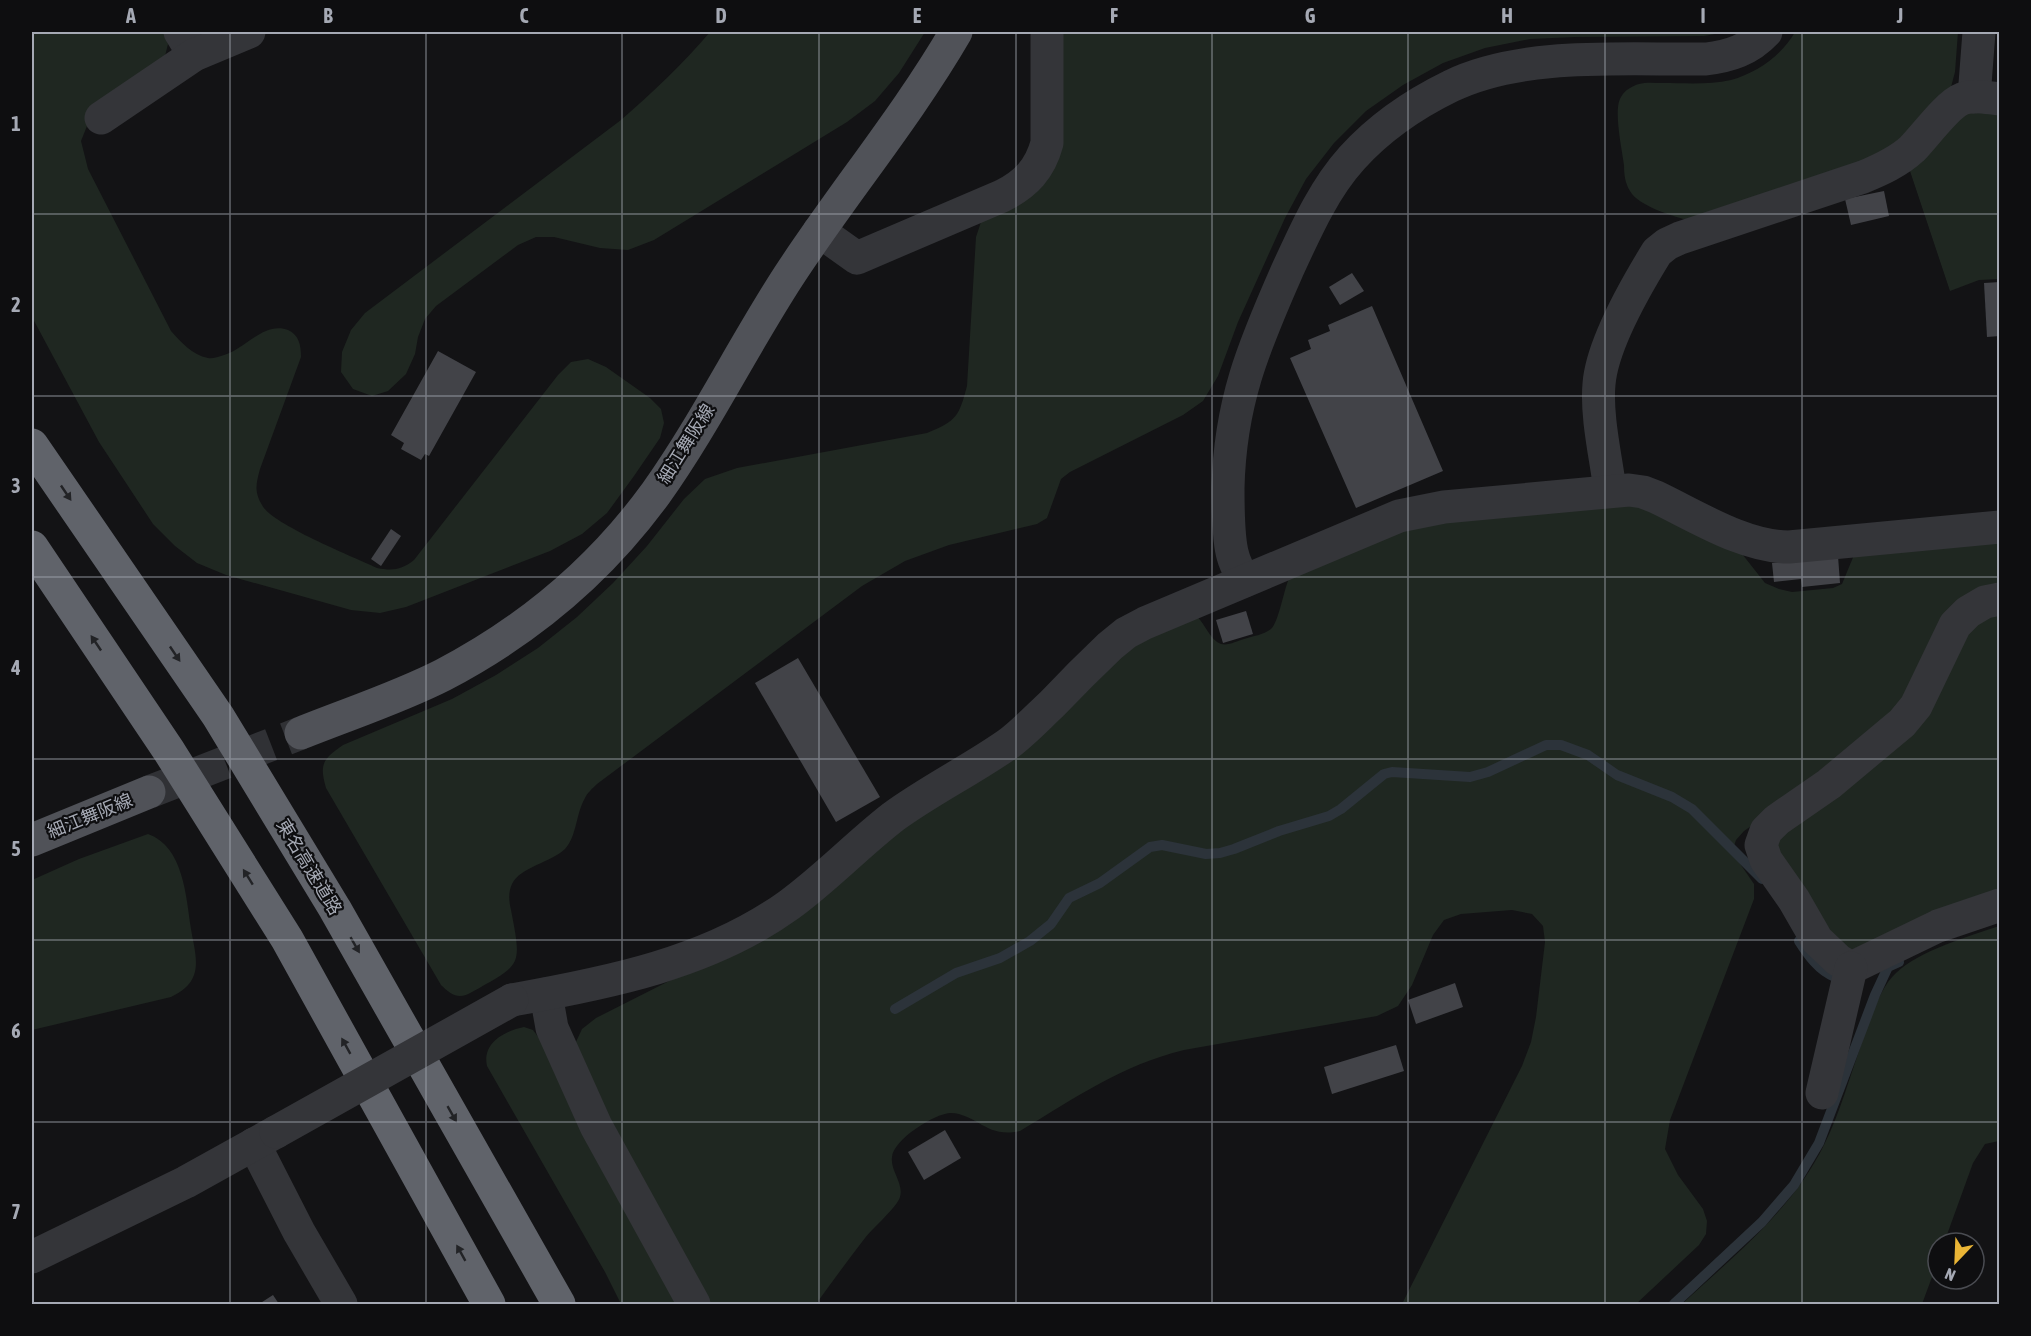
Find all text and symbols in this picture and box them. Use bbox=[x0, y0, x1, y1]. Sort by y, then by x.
text: A bbox=[125, 4, 136, 27]
text: B bbox=[323, 4, 333, 27]
text: C bbox=[520, 4, 529, 27]
text: D bbox=[715, 4, 727, 27]
text: E bbox=[913, 4, 922, 27]
text: F bbox=[1110, 4, 1118, 27]
text: G bbox=[1305, 4, 1316, 27]
text: H bbox=[1501, 4, 1513, 27]
text: I bbox=[1700, 4, 1706, 27]
text: J bbox=[1896, 4, 1903, 27]
text: 1 bbox=[11, 112, 21, 135]
text: 2 bbox=[11, 293, 21, 316]
street label: 細江舞阪線 bbox=[653, 400, 718, 487]
text: 3 bbox=[11, 474, 21, 497]
one-way arrow bbox=[60, 484, 71, 501]
one-way arrow bbox=[90, 636, 102, 652]
one-way arrow bbox=[169, 646, 180, 662]
text: 4 bbox=[10, 656, 21, 679]
street label: 細江舞阪線 bbox=[44, 789, 135, 842]
street label: 東名高速道路 bbox=[273, 815, 346, 918]
text: 5 bbox=[11, 837, 21, 860]
one-way arrow bbox=[242, 869, 253, 886]
one-way arrow bbox=[350, 937, 360, 954]
text: 6 bbox=[11, 1019, 21, 1042]
one-way arrow bbox=[341, 1037, 351, 1054]
one-way arrow bbox=[446, 1106, 457, 1122]
text: 7 bbox=[11, 1200, 21, 1223]
north arrow bbox=[1926, 1231, 1986, 1291]
one-way arrow bbox=[456, 1245, 466, 1262]
text: N bbox=[1942, 1265, 1958, 1285]

